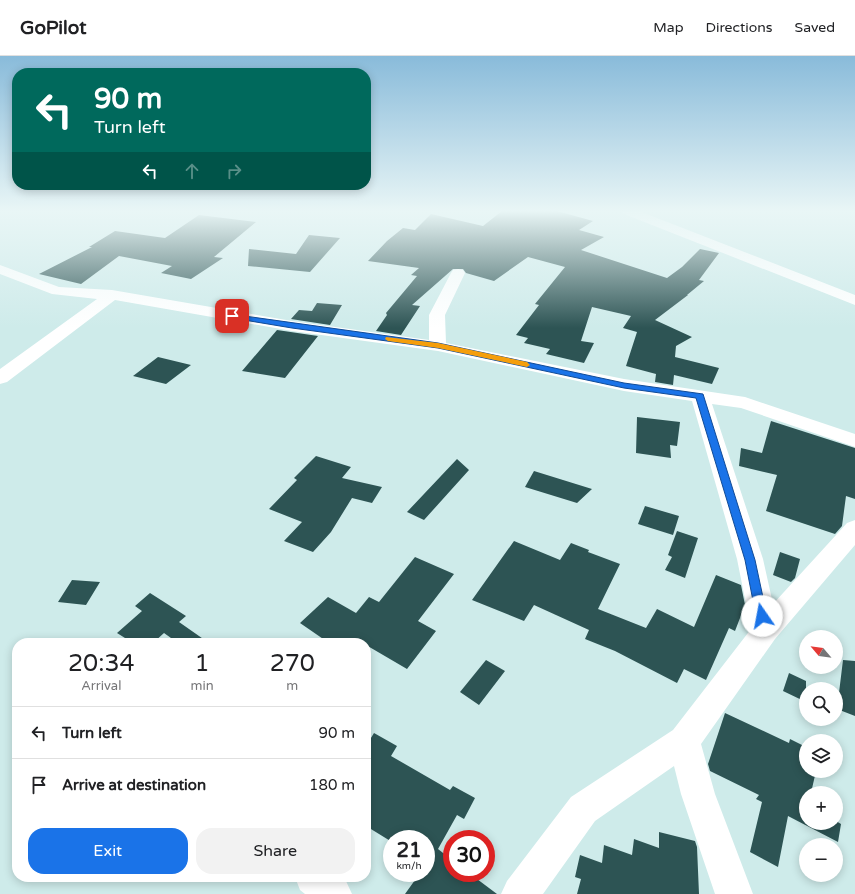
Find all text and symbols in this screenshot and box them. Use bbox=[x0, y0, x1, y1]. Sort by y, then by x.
text: GoPilot bbox=[20, 17, 86, 39]
text: Map bbox=[653, 19, 684, 36]
text: Directions bbox=[706, 19, 773, 36]
text: Saved bbox=[795, 19, 835, 36]
text: 90 m bbox=[94, 82, 162, 116]
icon: left bbox=[28, 84, 80, 136]
text: Turn left bbox=[94, 116, 166, 138]
icon: left bbox=[139, 160, 161, 182]
icon: ahead bbox=[181, 160, 203, 182]
icon: right bbox=[223, 160, 245, 182]
pin bbox=[215, 299, 249, 333]
icon: arrive bbox=[221, 305, 243, 327]
position arrow bbox=[741, 595, 783, 637]
north arrow bbox=[799, 630, 843, 674]
map controls bbox=[799, 630, 843, 882]
text: 20:34 bbox=[68, 649, 135, 678]
text: 1 bbox=[195, 649, 210, 678]
text: 270 bbox=[270, 649, 315, 678]
text: Arrival bbox=[81, 678, 121, 694]
text: min bbox=[191, 678, 214, 694]
text: m bbox=[286, 678, 298, 694]
button: search bbox=[799, 682, 843, 726]
icon: left bbox=[28, 722, 50, 744]
text: Turn left bbox=[62, 724, 122, 742]
text: 90 m bbox=[318, 724, 355, 742]
button: layers bbox=[799, 734, 843, 778]
icon: arrive bbox=[28, 774, 50, 796]
text: Arrive at destination bbox=[62, 776, 206, 794]
text: 180 m bbox=[309, 776, 355, 794]
button: + bbox=[799, 786, 843, 830]
button: Exit bbox=[28, 828, 188, 874]
button: Share bbox=[196, 828, 355, 874]
speed limit sign: 30 bbox=[443, 830, 495, 882]
button: − bbox=[799, 838, 843, 882]
text: 21 bbox=[396, 839, 422, 863]
text: km/h bbox=[396, 860, 422, 872]

